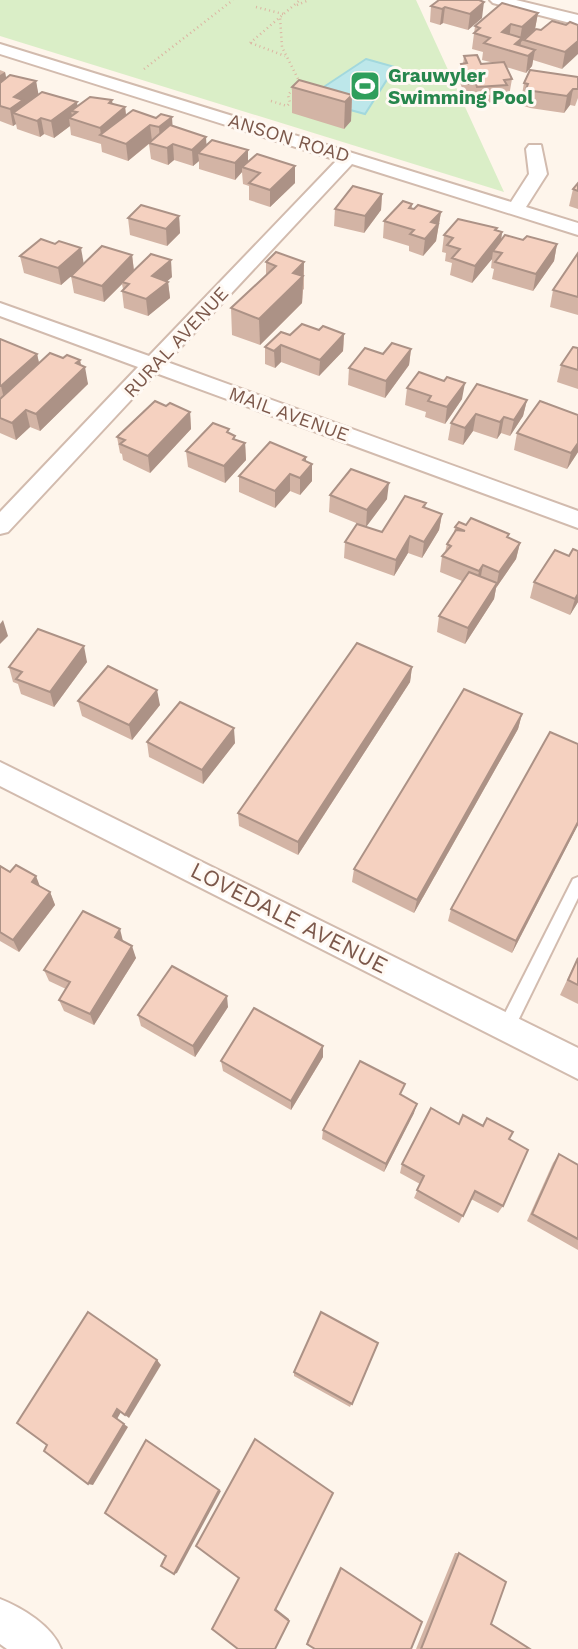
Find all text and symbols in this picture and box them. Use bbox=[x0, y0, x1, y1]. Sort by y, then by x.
place label: Grauwyler Swimming Pool bbox=[388, 64, 534, 109]
sports icon: Grauwyler Swimming Pool bbox=[348, 69, 382, 103]
street label: ANSON ROAD bbox=[225, 109, 353, 167]
street label: RURAL AVENUE bbox=[119, 282, 233, 402]
street label: MAIL AVENUE bbox=[226, 382, 352, 446]
street label: LOVEDALE AVENUE bbox=[186, 857, 392, 979]

